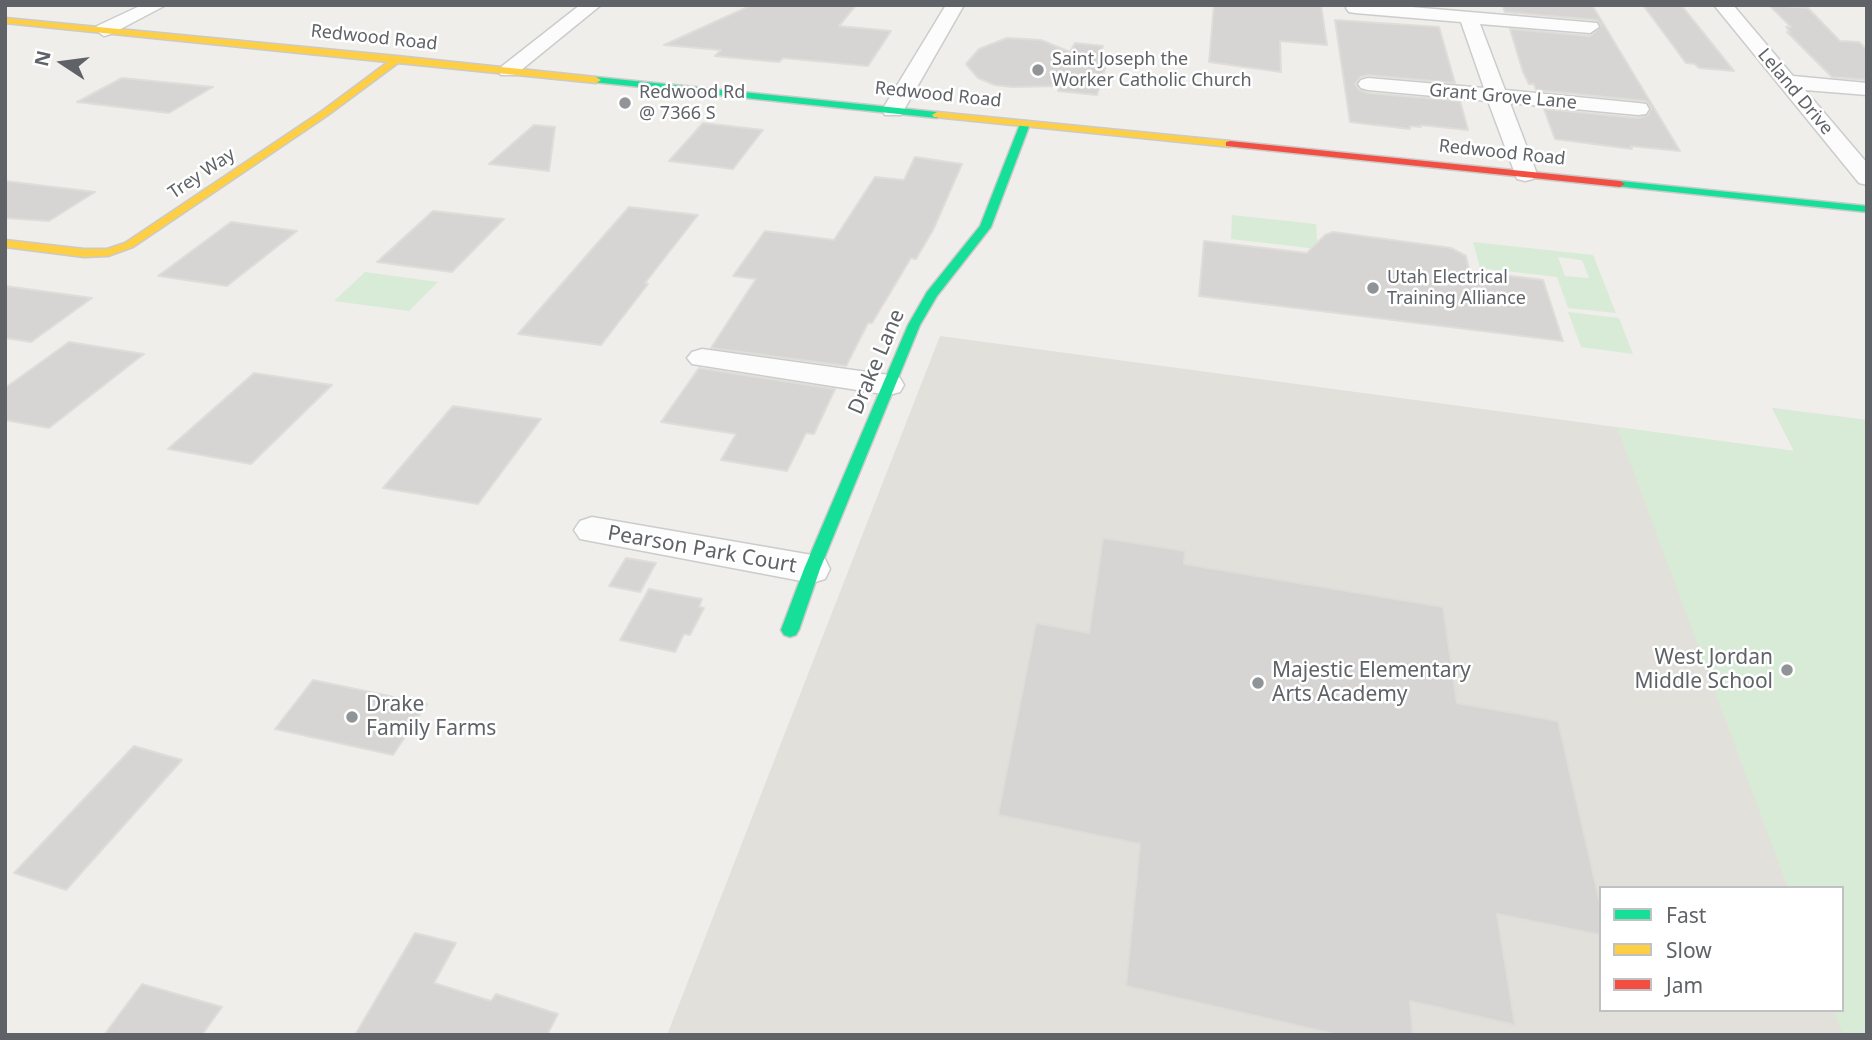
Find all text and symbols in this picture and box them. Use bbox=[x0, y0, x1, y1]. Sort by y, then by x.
street label: Redwood Road bbox=[310, 21, 438, 55]
north arrow bbox=[28, 28, 98, 98]
street label: Leland Drive bbox=[1753, 45, 1837, 139]
text: N bbox=[28, 48, 57, 69]
place label: Saint Joseph the Worker Catholic Church bbox=[1052, 49, 1252, 92]
marker: Saint Joseph the Worker Catholic Church bbox=[1030, 62, 1046, 78]
street label: Redwood Road bbox=[874, 78, 1002, 112]
street label: Grant Grove Lane bbox=[1428, 80, 1578, 114]
place label: Redwood Rd @ 7366 S bbox=[639, 82, 745, 124]
marker: Redwood Rd @ 7366 S bbox=[617, 95, 633, 111]
street label: Redwood Road bbox=[1438, 136, 1566, 170]
street label: Trey Way bbox=[165, 144, 239, 204]
place label: Utah Electrical Training Alliance bbox=[1387, 267, 1526, 310]
marker: Utah Electrical Training Alliance bbox=[1365, 280, 1381, 296]
street label: Drake Lane bbox=[844, 306, 910, 418]
street label: Pearson Park Court bbox=[606, 521, 798, 579]
place label: West Jordan Middle School bbox=[1635, 645, 1773, 695]
place label: Majestic Elementary Arts Academy bbox=[1272, 658, 1471, 708]
marker: West Jordan Middle School bbox=[1779, 662, 1795, 678]
marker: Majestic Elementary Arts Academy bbox=[1250, 675, 1266, 691]
place label: Drake Family Farms bbox=[366, 692, 496, 742]
marker: Drake Family Farms bbox=[344, 709, 360, 725]
legend bbox=[1599, 886, 1844, 1012]
text: Fast bbox=[1666, 901, 1706, 929]
text: Slow bbox=[1666, 936, 1712, 964]
text: Jam bbox=[1666, 971, 1703, 999]

